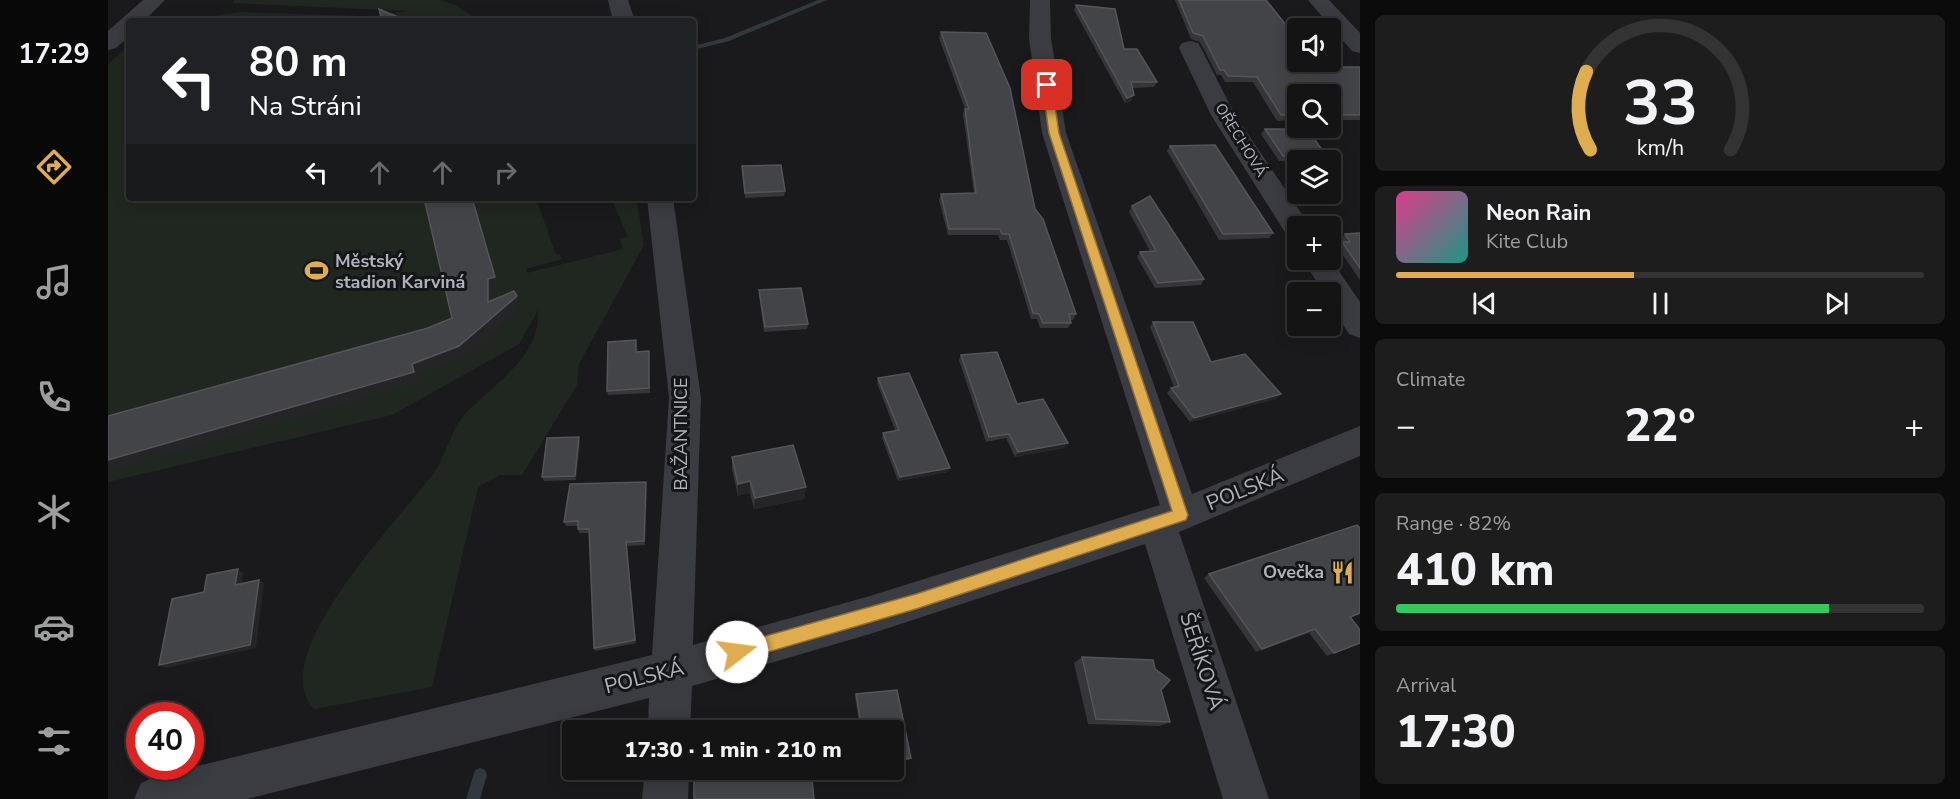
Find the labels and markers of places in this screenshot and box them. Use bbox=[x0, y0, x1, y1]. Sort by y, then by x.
pin bbox=[1021, 59, 1072, 110]
place label: Městský stadion Karviná bbox=[335, 249, 465, 294]
sports icon: Městský stadion Karviná bbox=[304, 258, 330, 284]
restaurant icon: Ovečka bbox=[1329, 559, 1355, 585]
place label: Ovečka bbox=[1263, 560, 1324, 584]

